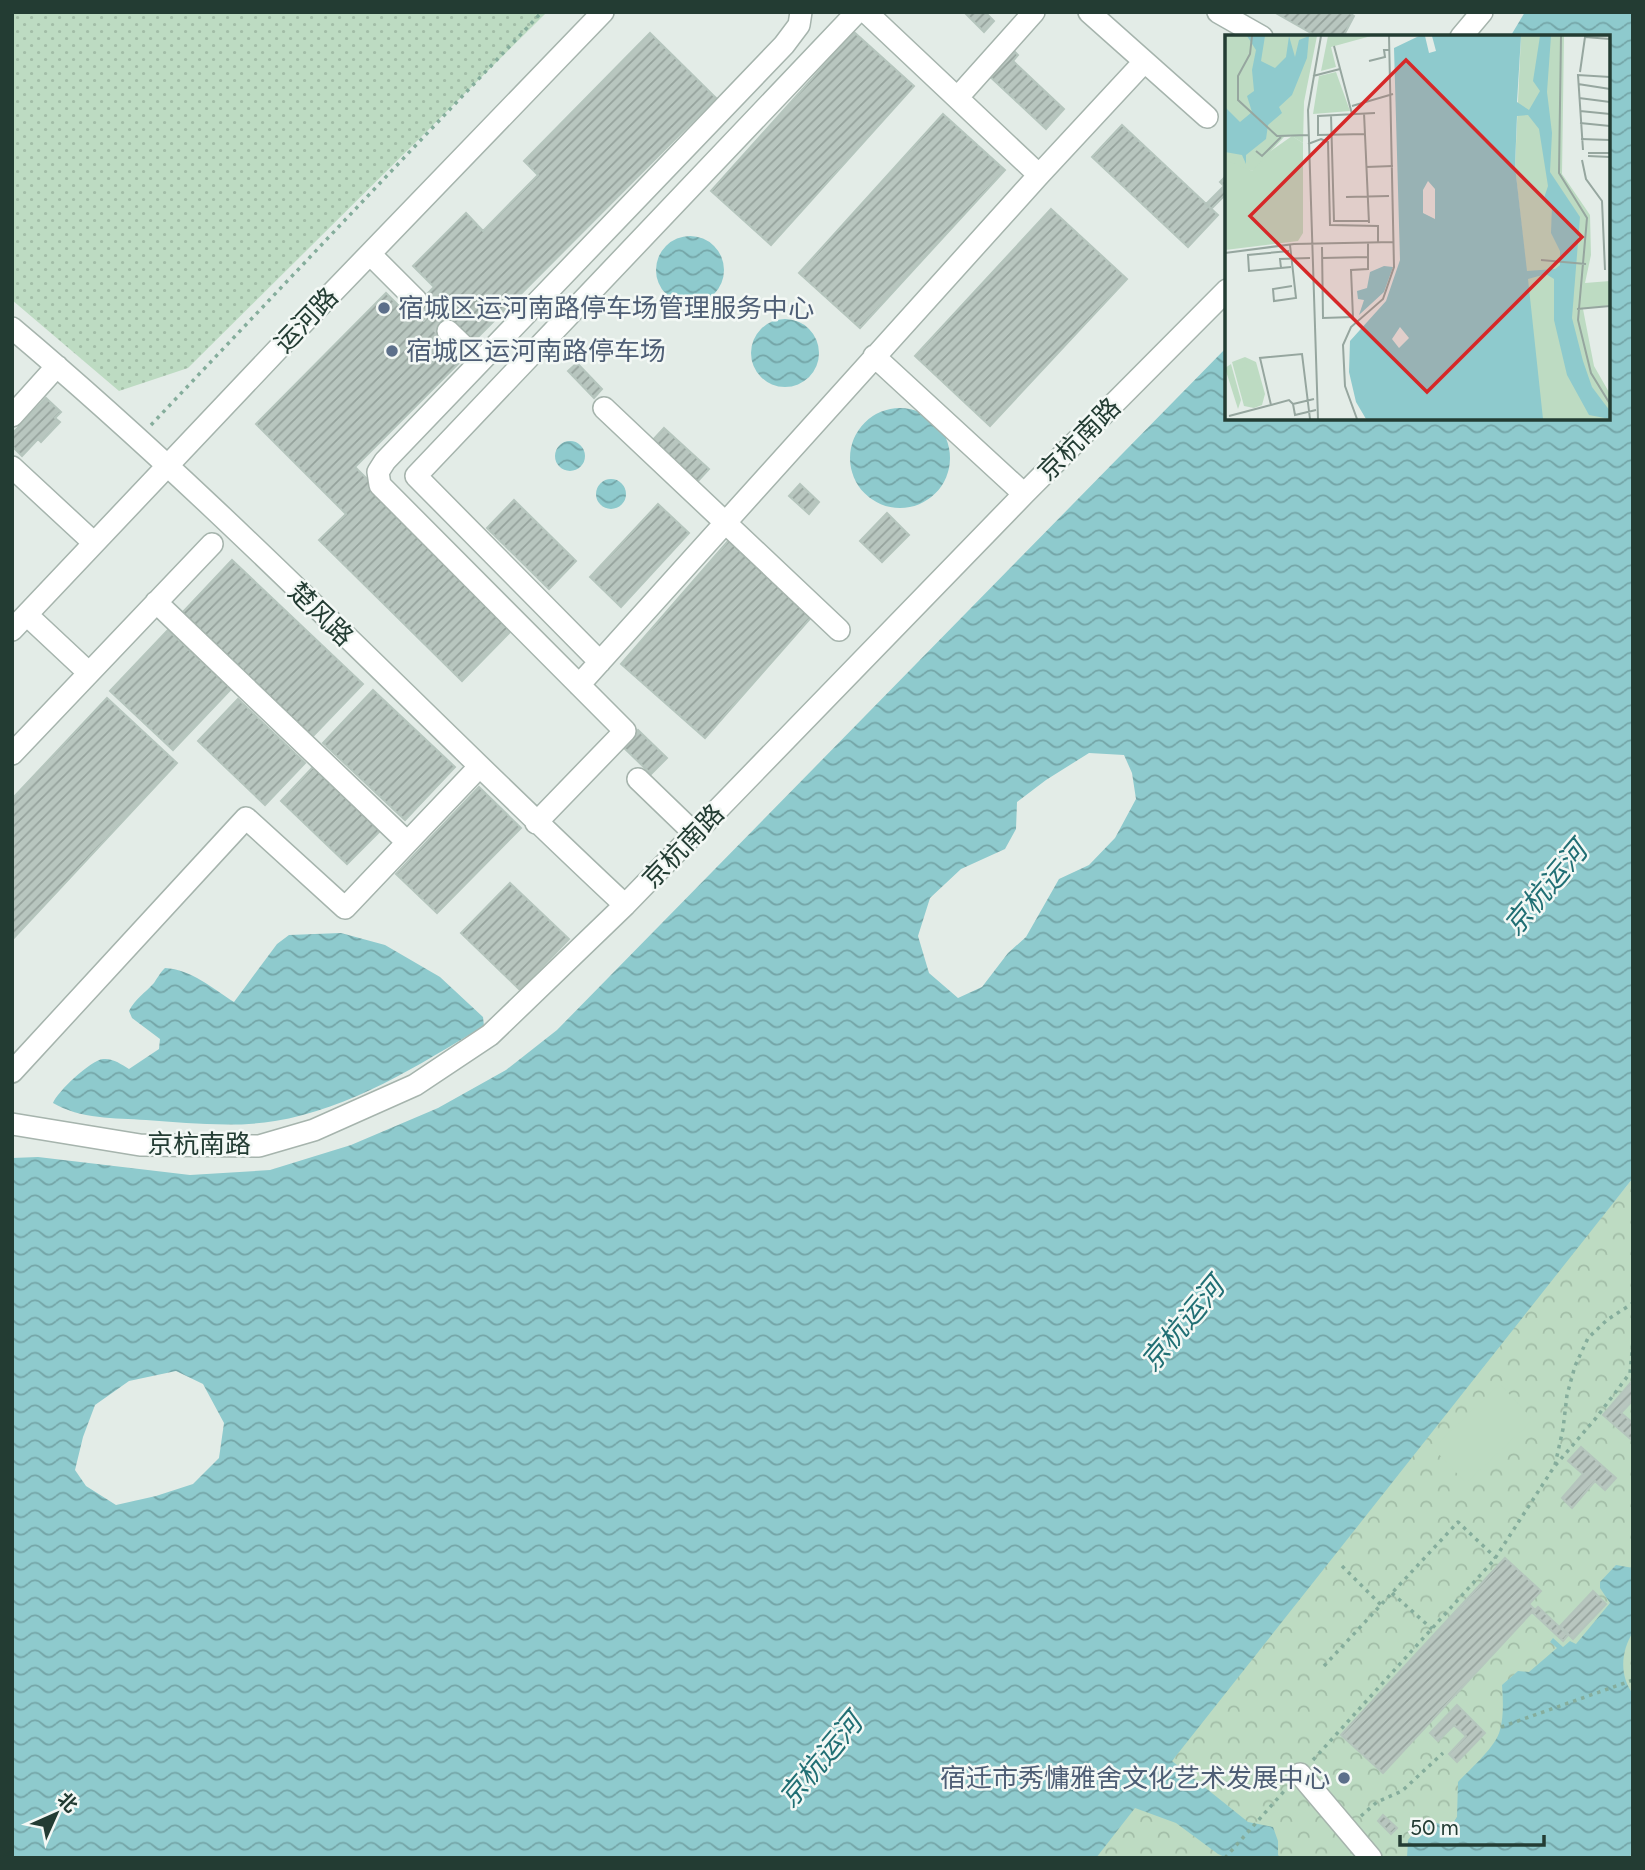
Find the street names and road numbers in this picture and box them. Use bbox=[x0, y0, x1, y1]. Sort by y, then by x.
street label: 运河路 bbox=[267, 281, 345, 359]
street label: 京杭南路 bbox=[1031, 391, 1127, 487]
street label: 楚风路 bbox=[282, 575, 360, 653]
street label: 京杭南路 bbox=[635, 797, 731, 895]
street label: 京杭南路 bbox=[147, 1128, 251, 1160]

